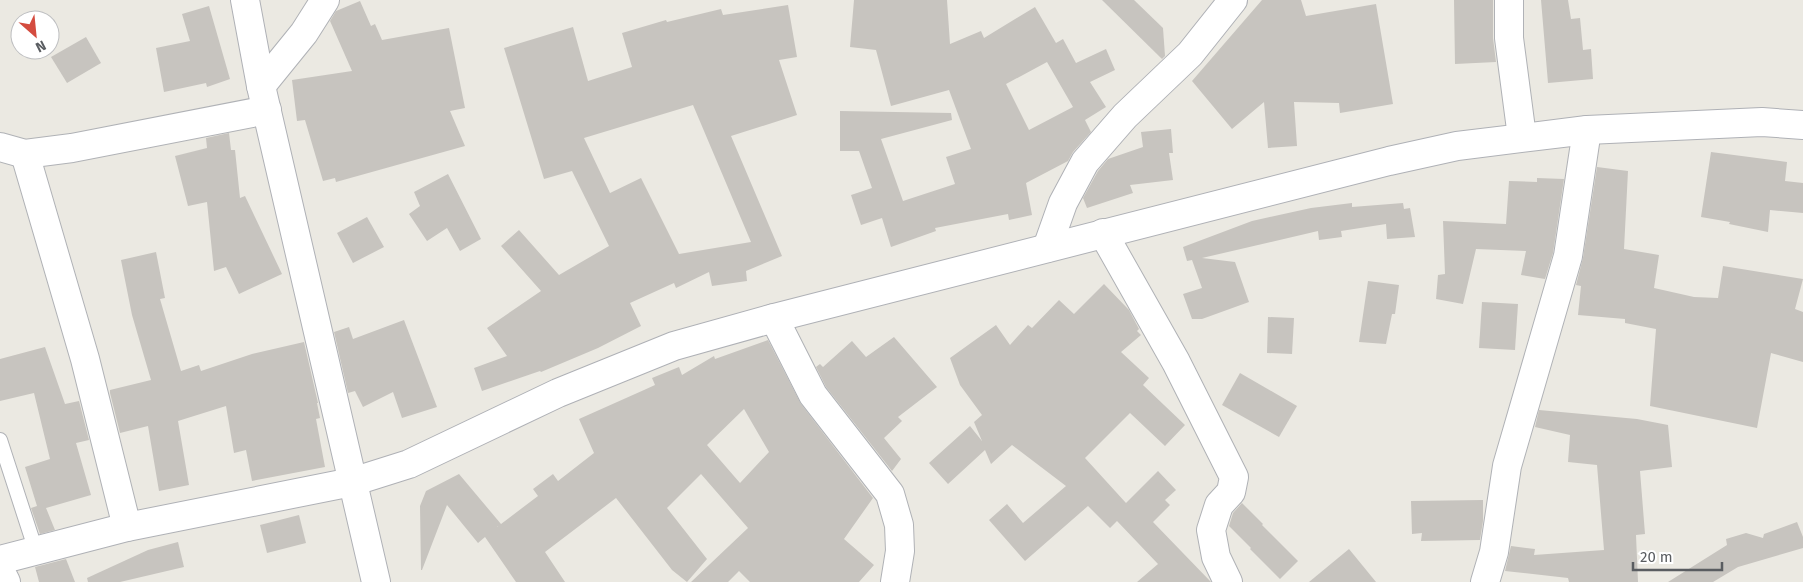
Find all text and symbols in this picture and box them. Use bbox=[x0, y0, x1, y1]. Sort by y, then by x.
north arrow bbox=[10, 10, 60, 60]
text: N bbox=[33, 36, 49, 56]
scale bar bbox=[1633, 540, 1722, 572]
text: 20 m bbox=[1640, 548, 1673, 566]

